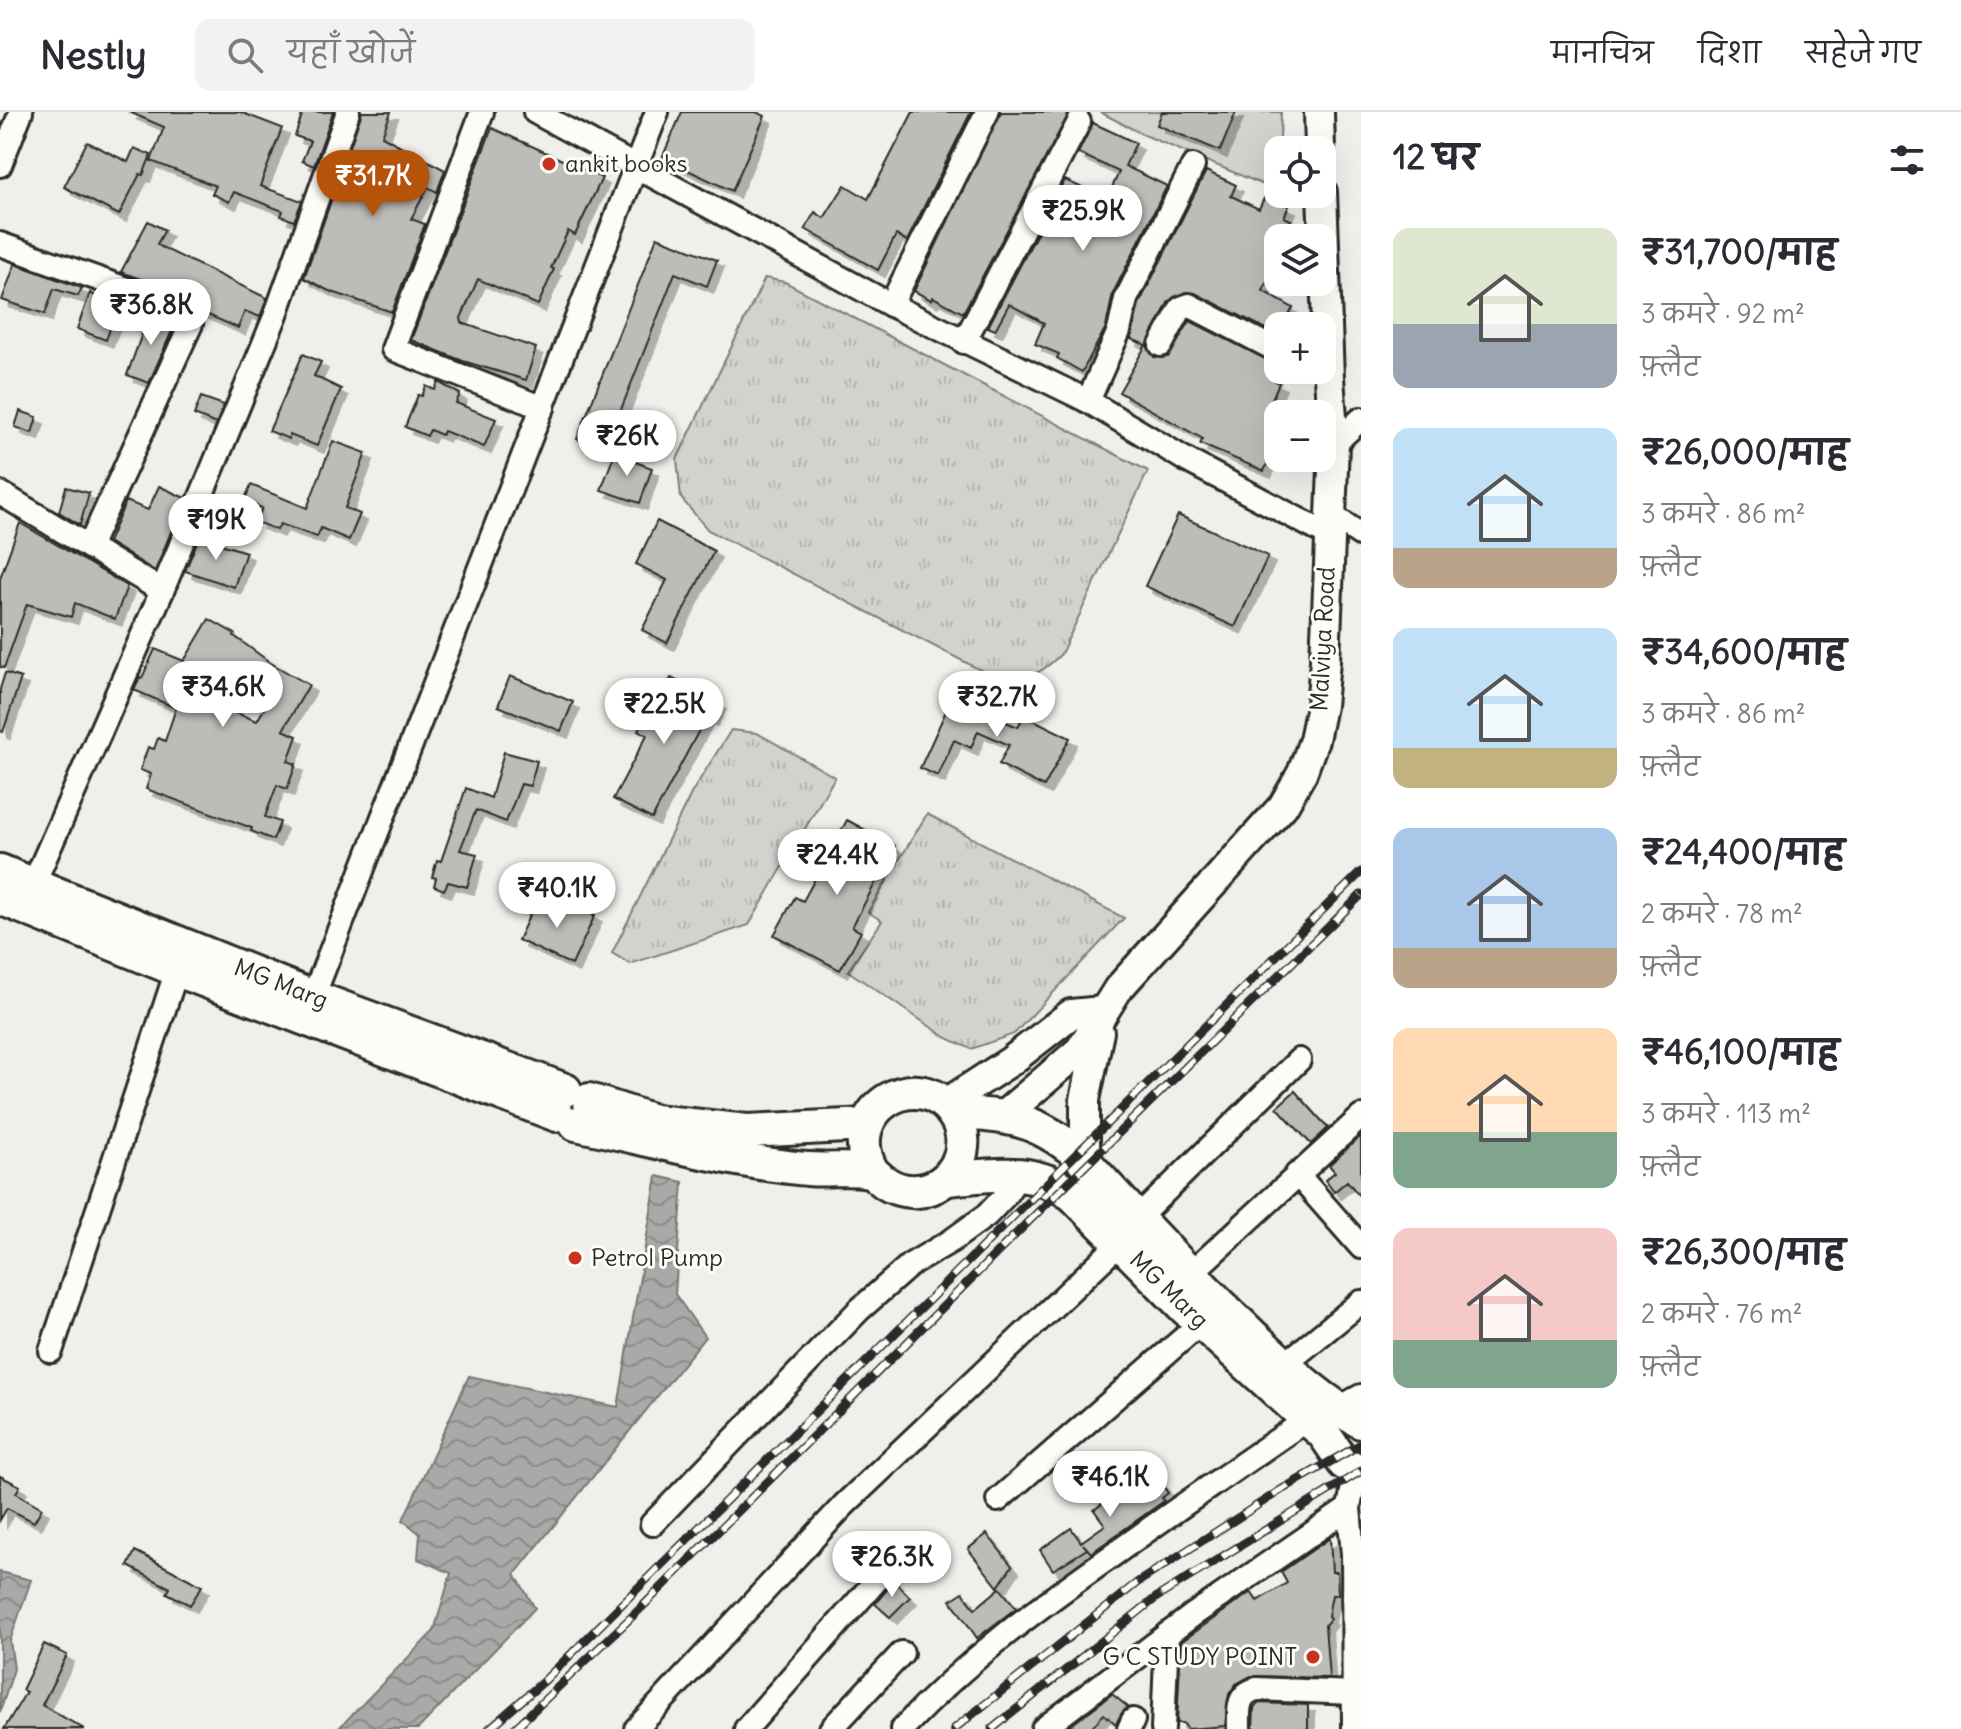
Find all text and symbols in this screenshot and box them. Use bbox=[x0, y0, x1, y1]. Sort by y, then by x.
search box bbox=[195, 19, 755, 91]
text: Nestly bbox=[40, 32, 147, 79]
icon: search bbox=[223, 33, 267, 77]
text: यहाँ खोजें bbox=[287, 33, 415, 71]
text: मानचित्र bbox=[1551, 35, 1654, 71]
text: दिशा bbox=[1698, 35, 1761, 71]
text: सहेजे गए bbox=[1805, 35, 1921, 71]
text: 12 घर bbox=[1393, 135, 1478, 178]
map controls bbox=[1264, 136, 1336, 472]
button: locate bbox=[1264, 136, 1336, 208]
icon: filters bbox=[1885, 138, 1929, 182]
place label: ankit books bbox=[565, 148, 687, 178]
pin: ₹31.7K bbox=[308, 150, 438, 218]
marker: ankit books bbox=[540, 155, 558, 173]
text: ₹31.7K bbox=[335, 159, 411, 192]
pin: ₹25.9K bbox=[1018, 185, 1148, 253]
text: ₹25.9K bbox=[1041, 194, 1125, 227]
button: layers bbox=[1264, 224, 1336, 296]
text: ₹31,700/माह bbox=[1641, 230, 1837, 273]
icon: home bbox=[1457, 260, 1553, 356]
pin: ₹36.8K bbox=[86, 279, 216, 347]
text: ₹36.8K bbox=[109, 288, 193, 321]
text: 3 कमरे · 92 m² bbox=[1641, 297, 1805, 330]
button: + bbox=[1264, 312, 1336, 384]
text: फ़्लैट bbox=[1641, 350, 1700, 383]
button: − bbox=[1264, 400, 1336, 472]
pin: ₹26K bbox=[580, 410, 674, 478]
text: ₹26K bbox=[595, 419, 659, 452]
text: ₹26,000/माह bbox=[1641, 430, 1849, 473]
icon: home bbox=[1457, 460, 1553, 556]
pin: ₹19K bbox=[169, 494, 263, 562]
text: 3 कमरे · 86 m² bbox=[1641, 497, 1806, 530]
text: ₹19K bbox=[186, 503, 246, 536]
text: फ़्लैट bbox=[1641, 550, 1700, 583]
street label: Malviya Road bbox=[1303, 566, 1341, 712]
text: ₹34,600/माह bbox=[1641, 630, 1847, 673]
icon: home bbox=[1457, 660, 1553, 756]
pin: ₹34.6K bbox=[158, 661, 288, 729]
text: ₹34.6K bbox=[181, 670, 265, 703]
pin: ₹32.7K bbox=[932, 671, 1062, 739]
pin: ₹22.5K bbox=[599, 678, 729, 746]
text: ₹32.7K bbox=[956, 680, 1038, 713]
text: ₹22.5K bbox=[623, 687, 705, 720]
text: 3 कमरे · 86 m² bbox=[1641, 697, 1806, 730]
text: फ़्लैट bbox=[1641, 750, 1700, 783]
pin: ₹24.4K bbox=[772, 829, 902, 897]
text: ₹24,400/माह bbox=[1641, 830, 1845, 873]
text: ₹24.4K bbox=[796, 838, 878, 871]
icon: home bbox=[1457, 860, 1553, 956]
pin: ₹40.1K bbox=[492, 862, 622, 930]
text: ₹40.1K bbox=[517, 871, 597, 904]
text: 2 कमरे · 78 m² bbox=[1641, 897, 1803, 930]
text: फ़्लैट bbox=[1641, 950, 1700, 983]
street label: MG Marg bbox=[230, 951, 333, 1015]
text: ₹46,100/माह bbox=[1641, 1030, 1839, 1073]
icon: home bbox=[1457, 1060, 1553, 1156]
text: 3 कमरे · 113 m² bbox=[1641, 1097, 1811, 1130]
text: फ़्लैट bbox=[1641, 1150, 1700, 1183]
text: ₹26,300/माह bbox=[1641, 1230, 1846, 1273]
place label: Petrol Pump bbox=[591, 1242, 723, 1272]
street label: MG Marg bbox=[1124, 1244, 1216, 1334]
marker: Petrol Pump bbox=[566, 1249, 584, 1267]
icon: home bbox=[1457, 1260, 1553, 1356]
text: 2 कमरे · 76 m² bbox=[1641, 1297, 1802, 1330]
text: फ़्लैट bbox=[1641, 1350, 1700, 1383]
pin: ₹46.1K bbox=[1045, 1451, 1175, 1519]
text: ₹46.1K bbox=[1071, 1460, 1149, 1493]
pin: ₹26.3K bbox=[827, 1531, 957, 1599]
text: ₹26.3K bbox=[850, 1540, 934, 1573]
place label: G C STUDY POINT bbox=[1102, 1641, 1297, 1671]
marker: G C STUDY POINT bbox=[1304, 1648, 1322, 1666]

